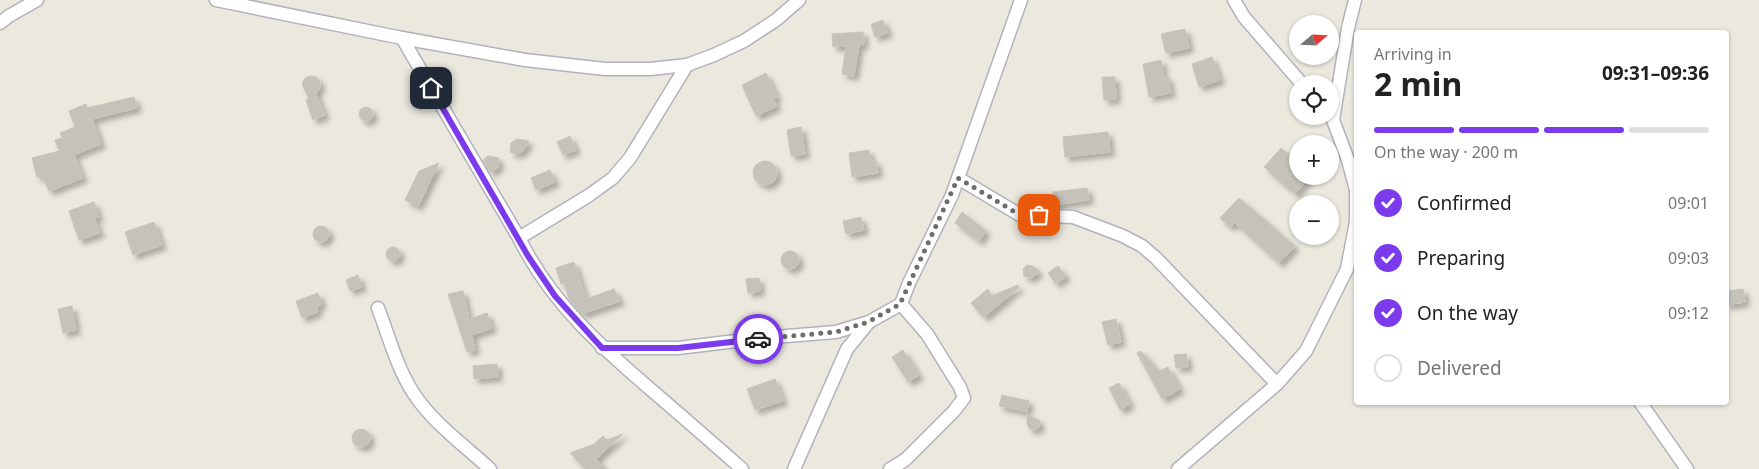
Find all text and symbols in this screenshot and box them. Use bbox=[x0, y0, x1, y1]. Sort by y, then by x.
north arrow bbox=[1289, 15, 1339, 65]
map controls bbox=[1289, 15, 1339, 245]
text: Arriving in bbox=[1374, 43, 1452, 65]
text: 09:31–09:36 bbox=[1602, 60, 1709, 86]
text: 2 min bbox=[1374, 62, 1462, 105]
pin bbox=[410, 67, 452, 109]
icon: home bbox=[417, 74, 445, 102]
button: locate bbox=[1289, 75, 1339, 125]
button: + bbox=[1289, 135, 1339, 185]
text: On the way · 200 m bbox=[1374, 141, 1518, 163]
icon: check bbox=[1374, 189, 1402, 217]
text: Confirmed bbox=[1417, 190, 1512, 216]
text: 09:01 bbox=[1668, 192, 1709, 214]
pin bbox=[1018, 194, 1060, 236]
button: − bbox=[1289, 195, 1339, 245]
icon: bag bbox=[1025, 201, 1053, 229]
icon: check bbox=[1374, 244, 1402, 272]
text: Preparing bbox=[1417, 245, 1505, 271]
text: 09:03 bbox=[1668, 247, 1709, 269]
icon: check bbox=[1374, 299, 1402, 327]
text: On the way bbox=[1417, 300, 1518, 326]
text: 09:12 bbox=[1668, 302, 1709, 324]
courier bbox=[733, 314, 783, 364]
icon: car bbox=[744, 325, 772, 353]
text: Delivered bbox=[1417, 355, 1502, 381]

